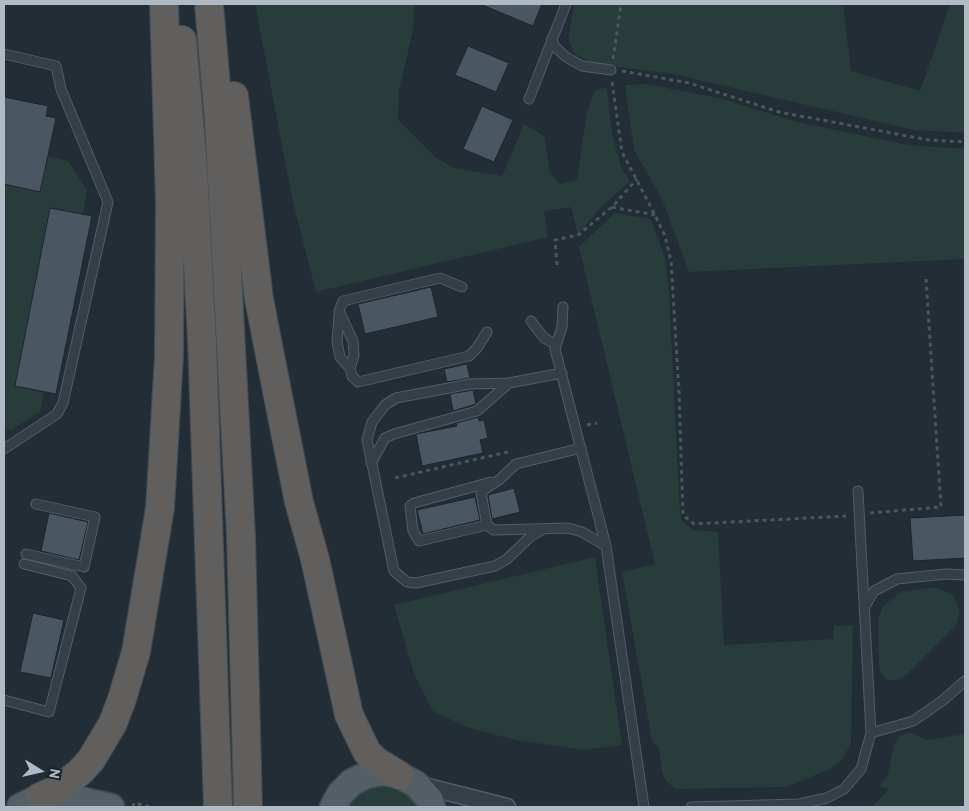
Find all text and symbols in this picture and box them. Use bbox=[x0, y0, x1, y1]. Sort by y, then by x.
north arrow bbox=[15, 746, 65, 796]
text: N bbox=[45, 768, 64, 780]

